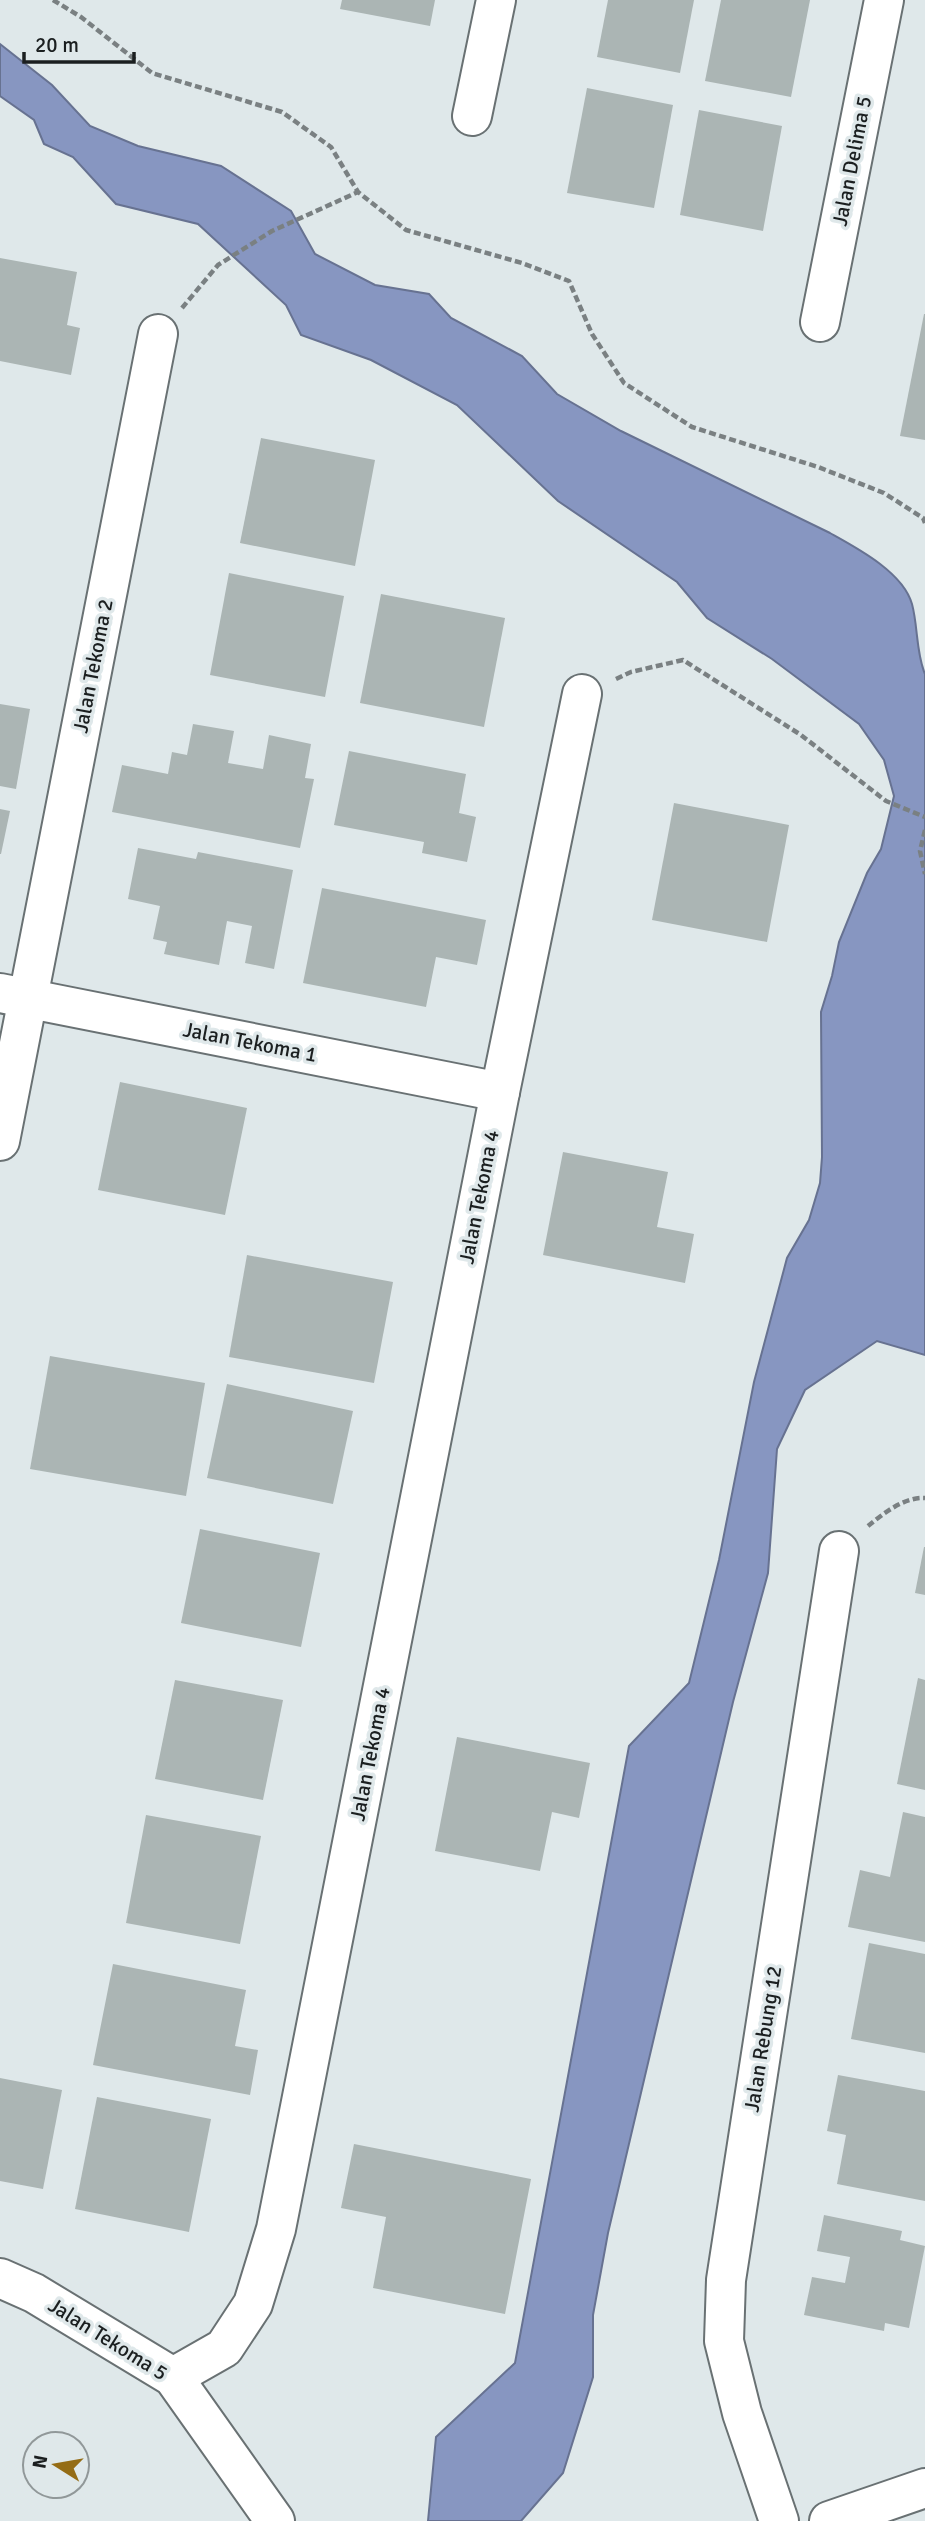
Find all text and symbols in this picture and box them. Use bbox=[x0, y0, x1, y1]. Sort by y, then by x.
scale bar bbox=[24, 21, 135, 65]
text: 20 m bbox=[35, 32, 79, 58]
street label: Jalan Delima 5 bbox=[827, 94, 877, 228]
street label: Jalan Tekoma 2 bbox=[67, 597, 119, 735]
street label: Jalan Tekoma 1 bbox=[181, 1016, 319, 1068]
street label: Jalan Tekoma 4 bbox=[453, 1128, 505, 1266]
street label: Jalan Tekoma 4 bbox=[344, 1685, 396, 1823]
street label: Jalan Rebung 12 bbox=[739, 1964, 787, 2114]
street label: Jalan Tekoma 5 bbox=[43, 2292, 173, 2386]
north arrow bbox=[21, 2430, 91, 2500]
text: N bbox=[27, 2453, 53, 2471]

